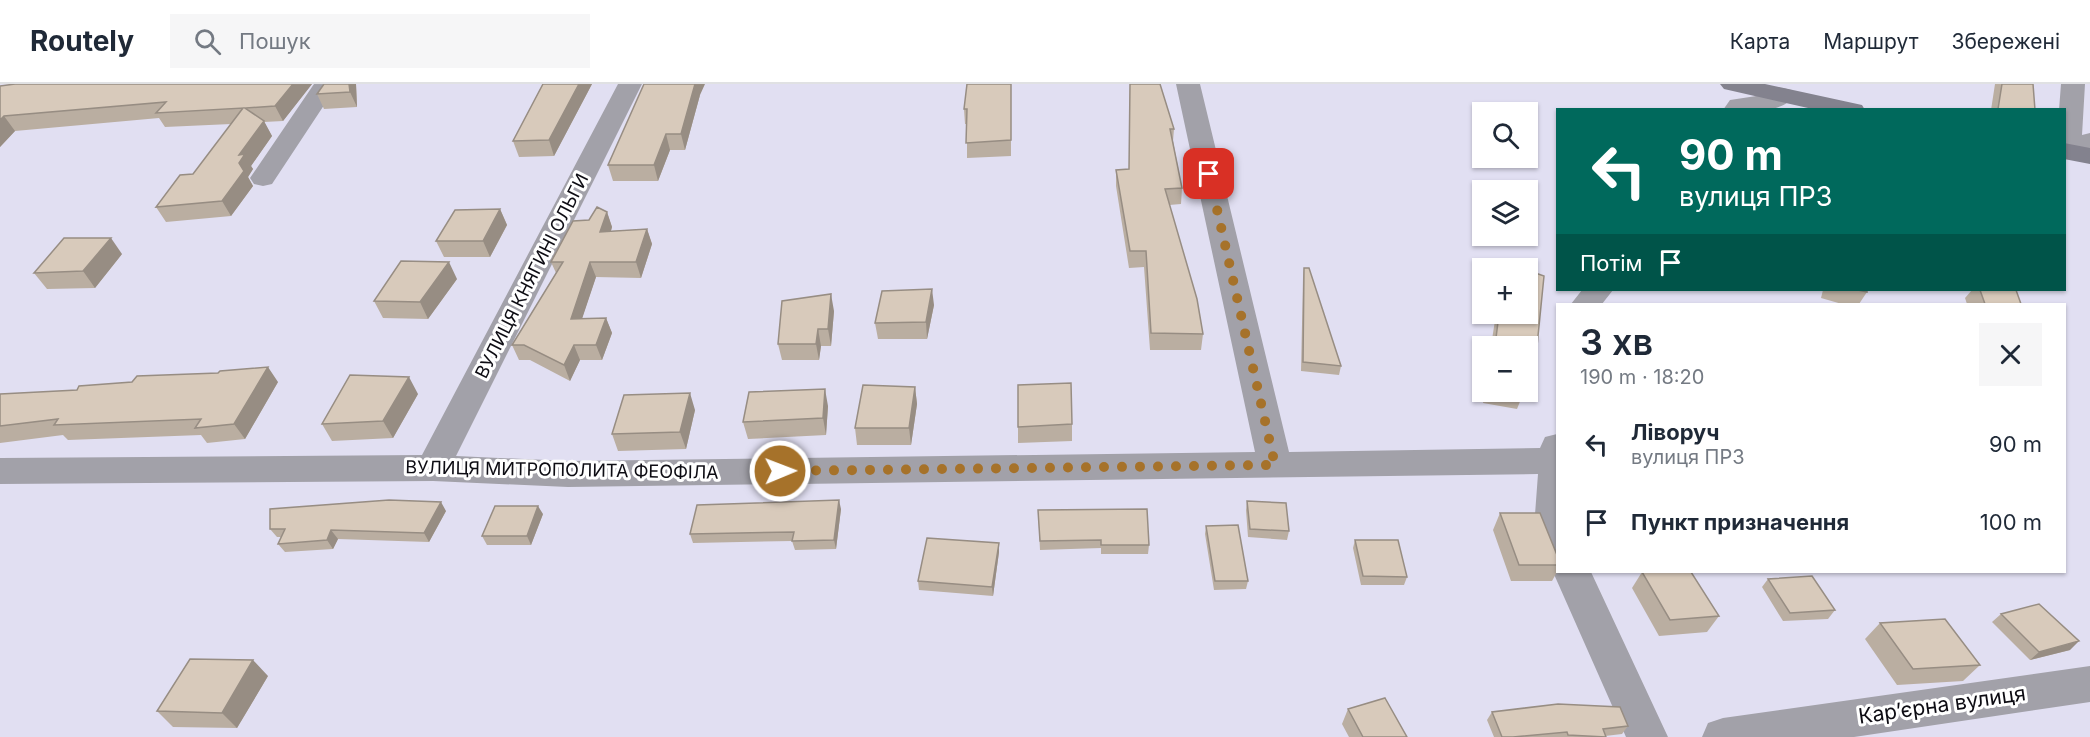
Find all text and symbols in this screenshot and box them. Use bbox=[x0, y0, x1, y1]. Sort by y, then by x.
search box bbox=[170, 14, 590, 68]
text: Routely bbox=[30, 24, 134, 58]
icon: search bbox=[191, 25, 224, 58]
text: Пошук bbox=[239, 28, 311, 54]
text: Карта bbox=[1730, 29, 1790, 54]
text: Маршрут bbox=[1823, 29, 1918, 54]
text: Збережені bbox=[1951, 29, 2060, 54]
map controls bbox=[1472, 102, 1538, 402]
button: search bbox=[1472, 102, 1538, 168]
text: 90 m bbox=[1679, 129, 1783, 180]
icon: left bbox=[1580, 132, 1658, 210]
pin bbox=[1183, 148, 1234, 199]
icon: arrive bbox=[1192, 157, 1225, 190]
street label: ВУЛИЦЯ КНЯГИНІ ОЛЬГИ bbox=[471, 170, 592, 382]
button: layers bbox=[1472, 180, 1538, 246]
text: вулиця ПРЗ bbox=[1679, 180, 1832, 213]
icon: arrive bbox=[1654, 246, 1687, 279]
text: Потім bbox=[1580, 250, 1642, 276]
button: + bbox=[1472, 258, 1538, 324]
text: 3 хв bbox=[1580, 320, 1653, 364]
button: close bbox=[1979, 323, 2042, 386]
button: − bbox=[1472, 336, 1538, 402]
text: 190 m · 18:20 bbox=[1580, 365, 1704, 389]
text: Ліворуч bbox=[1631, 419, 1719, 445]
icon: left bbox=[1580, 428, 1613, 461]
text: 90 m bbox=[1989, 431, 2042, 457]
position arrow bbox=[748, 439, 812, 503]
text: вулиця ПРЗ bbox=[1631, 445, 1745, 469]
street label: ВУЛИЦЯ МИТРОПОЛИТА ФЕОФІЛА bbox=[405, 456, 719, 483]
icon: arrive bbox=[1580, 506, 1613, 539]
text: Пункт призначення bbox=[1631, 509, 1849, 535]
text: 100 m bbox=[1980, 509, 2042, 535]
street label: Карʼєрна вулиця bbox=[1857, 680, 2027, 729]

